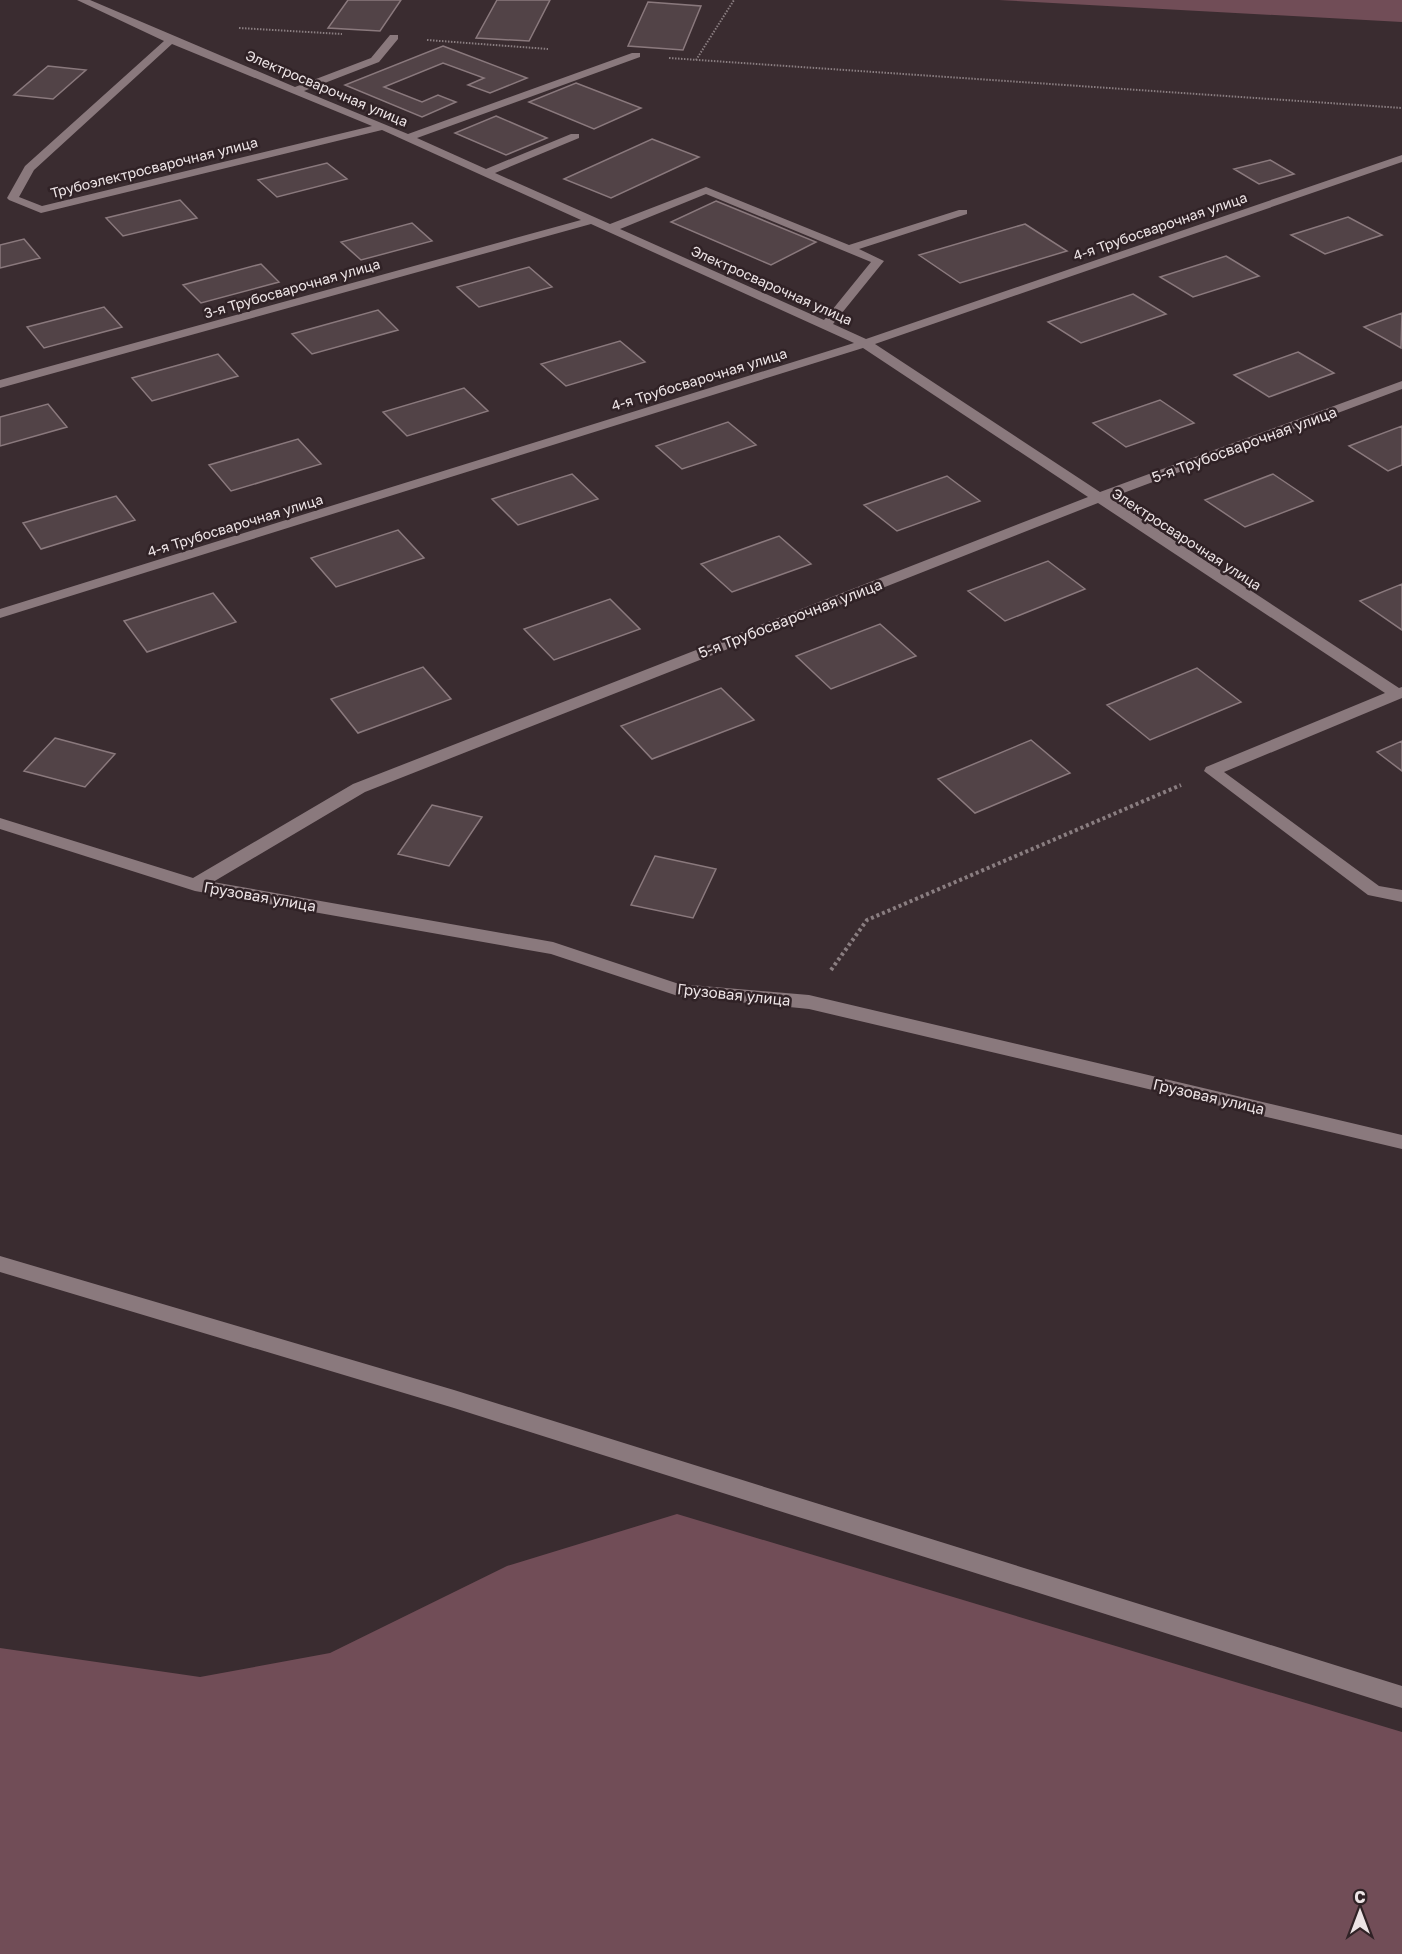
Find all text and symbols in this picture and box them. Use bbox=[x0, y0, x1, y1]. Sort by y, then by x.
street label: Электросварочная улица bbox=[243, 46, 411, 130]
street label: Трубоэлектросварочная улица bbox=[48, 133, 260, 201]
street label: 4-я Трубосварочная улица bbox=[1071, 188, 1249, 264]
street label: Электросварочная улица bbox=[689, 242, 855, 328]
street label: 3-я Трубосварочная улица bbox=[202, 255, 382, 321]
street label: 4-я Трубосварочная улица bbox=[609, 344, 789, 414]
street label: 5-я Трубосварочная улица bbox=[1149, 402, 1339, 486]
street label: Электросварочная улица bbox=[1109, 484, 1265, 594]
street label: 4-я Трубосварочная улица bbox=[145, 490, 325, 560]
street label: 5-я Трубосварочная улица bbox=[696, 575, 884, 661]
street label: Грузовая улица bbox=[202, 877, 318, 915]
street label: Грузовая улица bbox=[676, 979, 792, 1009]
street label: Грузовая улица bbox=[1152, 1074, 1266, 1118]
north arrow bbox=[1330, 1882, 1390, 1942]
text: С bbox=[1354, 1887, 1366, 1907]

